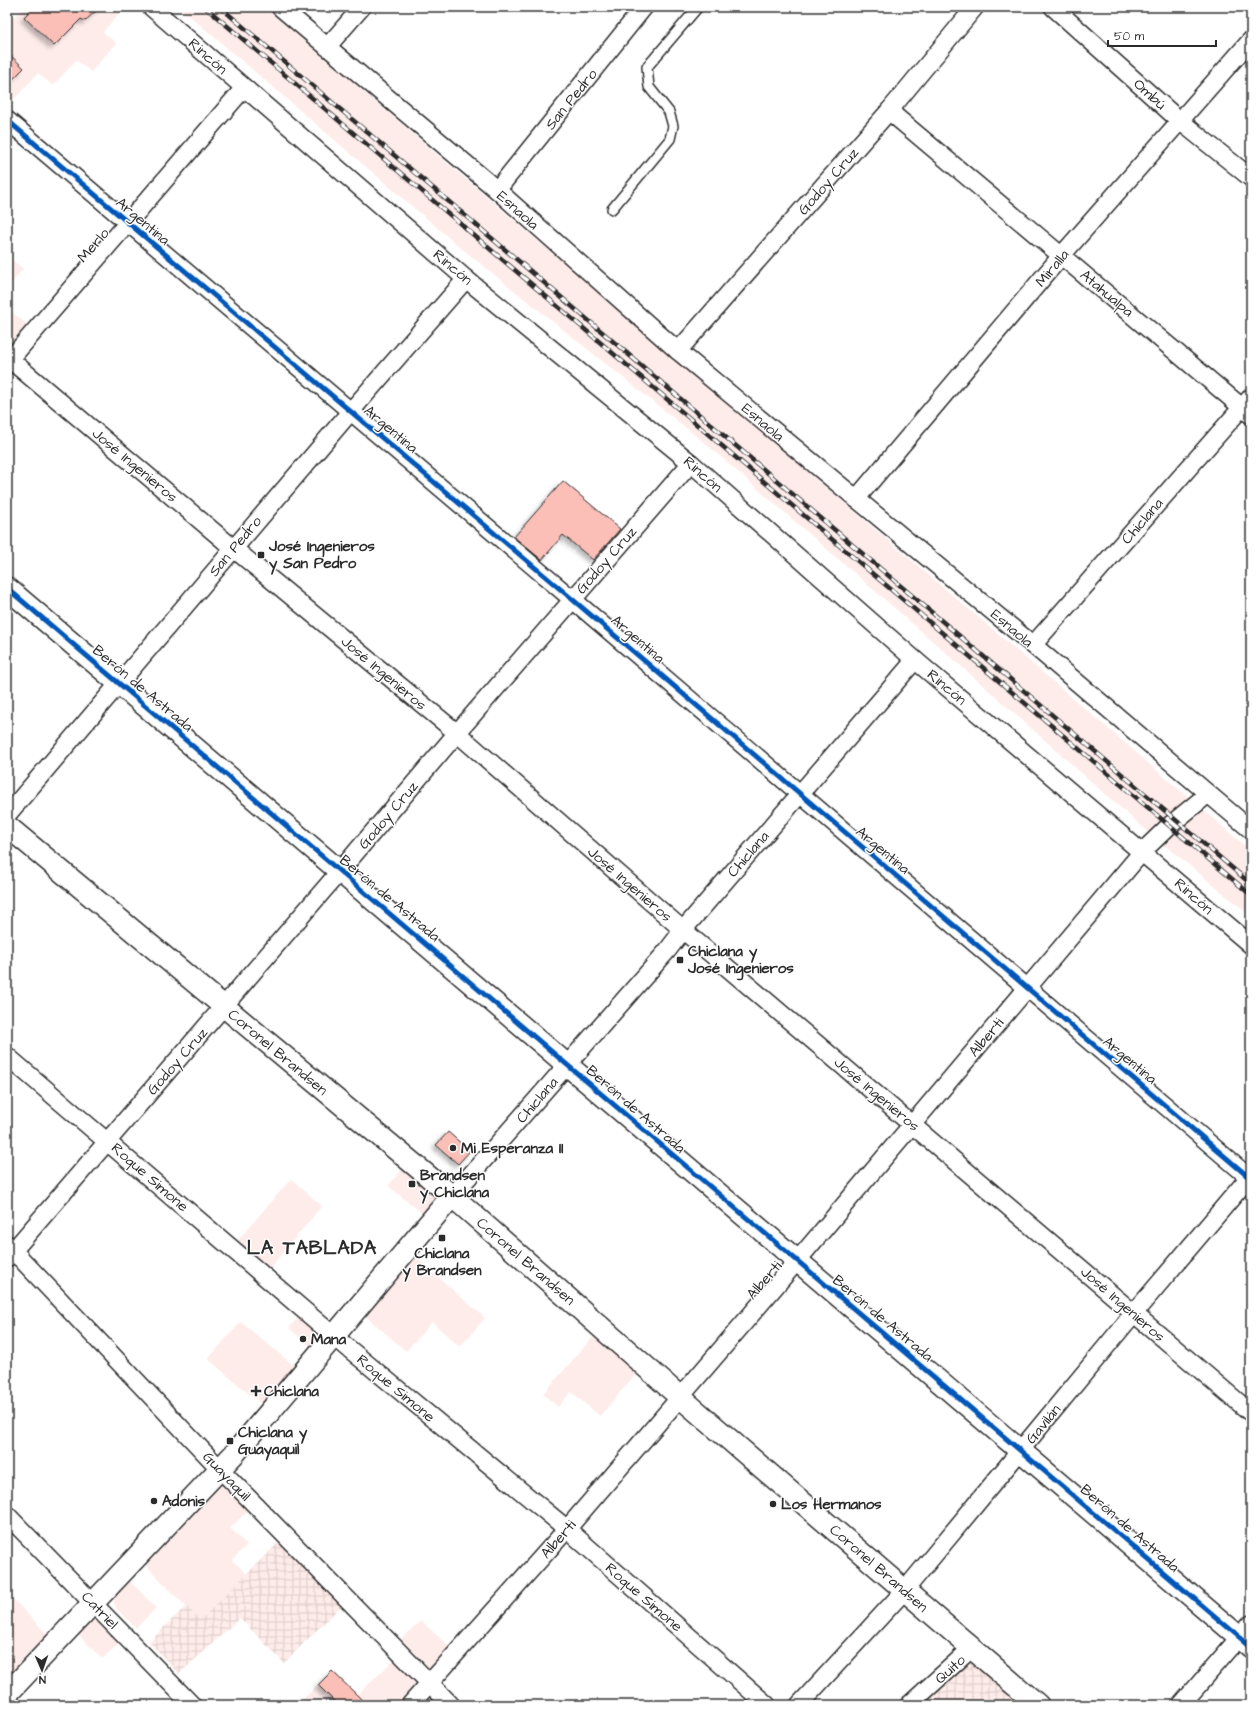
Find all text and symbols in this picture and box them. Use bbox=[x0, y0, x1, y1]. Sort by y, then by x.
scale bar bbox=[1108, 22, 1216, 48]
text: 50 m bbox=[1114, 28, 1145, 45]
street label: Rincón bbox=[183, 33, 232, 80]
street label: San Pedro bbox=[540, 64, 603, 134]
street label: Ombú bbox=[1129, 74, 1171, 115]
street label: Godoy Cruz bbox=[793, 143, 865, 220]
street label: Esnaola bbox=[492, 186, 544, 235]
street label: Argentina bbox=[111, 193, 174, 251]
street label: Merlo bbox=[72, 223, 115, 267]
street label: Rincón bbox=[428, 245, 477, 290]
street label: Miralla bbox=[1031, 245, 1074, 292]
street label: Atahualpa bbox=[1075, 265, 1138, 322]
street label: Esnaola bbox=[737, 398, 789, 447]
street label: Argentina bbox=[359, 401, 422, 459]
street label: José Ingenieros bbox=[87, 423, 182, 508]
street label: Rincón bbox=[678, 451, 727, 498]
street label: Chiclana bbox=[1116, 493, 1169, 549]
street label: San Pedro bbox=[204, 511, 267, 581]
street label: Godoy Cruz bbox=[571, 522, 643, 599]
place label: José Ingenieros y San Pedro bbox=[268, 536, 375, 575]
marker: José Ingenieros y San Pedro bbox=[256, 550, 266, 560]
street label: Esnaola bbox=[986, 604, 1038, 653]
street label: Argentina bbox=[606, 610, 669, 670]
street label: José Ingenieros bbox=[336, 631, 431, 716]
street label: Berón de Astrada bbox=[88, 640, 198, 737]
street label: Rincón bbox=[922, 665, 971, 710]
street label: Godoy Cruz bbox=[354, 776, 424, 855]
street label: Argentina bbox=[851, 822, 914, 880]
street label: Chiclana bbox=[722, 826, 775, 882]
street label: José Ingenieros bbox=[582, 842, 677, 928]
street label: Berón de Astrada bbox=[335, 850, 445, 947]
street label: Rincón bbox=[1169, 873, 1218, 920]
place label: Chiclana y José Ingenieros bbox=[687, 941, 794, 981]
marker: Chiclana y José Ingenieros bbox=[675, 955, 685, 965]
street label: Coronel Brandsen bbox=[223, 1004, 333, 1101]
street label: Alberti bbox=[964, 1013, 1009, 1061]
street label: Godoy Cruz bbox=[142, 1023, 214, 1100]
street label: Argentina bbox=[1098, 1032, 1161, 1090]
street label: José Ingenieros bbox=[829, 1052, 924, 1137]
street label: Berón de Astrada bbox=[582, 1060, 690, 1159]
street label: Chiclana bbox=[511, 1072, 564, 1128]
street label: Roque Simone bbox=[106, 1138, 193, 1217]
place label: Mi Esperanza II bbox=[461, 1138, 564, 1159]
marker: Mi Esperanza II bbox=[448, 1143, 458, 1153]
place label: Brandsen y Chiclana bbox=[420, 1165, 490, 1204]
marker: Brandsen y Chiclana bbox=[407, 1179, 417, 1189]
street label: Coronel Brandsen bbox=[472, 1213, 580, 1311]
marker: Chiclana y Brandsen bbox=[437, 1233, 447, 1243]
district label: LA TABLADA bbox=[247, 1235, 377, 1262]
place label: Chiclana y Brandsen bbox=[402, 1243, 482, 1282]
street label: Alberti bbox=[742, 1256, 788, 1304]
street label: José Ingenieros bbox=[1075, 1262, 1170, 1348]
street label: Berón de Astrada bbox=[828, 1270, 938, 1367]
place label: Mana bbox=[311, 1329, 347, 1350]
marker: Mana bbox=[298, 1334, 308, 1344]
street label: Roque Simone bbox=[352, 1349, 439, 1427]
place label: Chiclana bbox=[264, 1381, 319, 1402]
marker: Chiclana bbox=[251, 1386, 261, 1396]
street label: Gavilán bbox=[1021, 1400, 1066, 1449]
place label: Chiclana y Guayaquil bbox=[238, 1422, 308, 1461]
marker: Chiclana y Guayaquil bbox=[225, 1436, 235, 1446]
street label: Guayaquil bbox=[197, 1447, 256, 1506]
street label: Berón de Astrada bbox=[1076, 1479, 1184, 1578]
place label: Adonis bbox=[162, 1491, 206, 1512]
place label: Los Hermanos bbox=[781, 1494, 882, 1515]
marker: Adonis bbox=[149, 1496, 159, 1506]
marker: Los Hermanos bbox=[768, 1499, 778, 1509]
street label: Alberti bbox=[536, 1515, 582, 1563]
street label: Coronel Brandsen bbox=[825, 1520, 933, 1618]
street label: Roque Simone bbox=[600, 1558, 687, 1637]
street label: Catriel bbox=[76, 1587, 123, 1634]
street label: Quito bbox=[930, 1649, 971, 1689]
north arrow bbox=[22, 1650, 62, 1690]
text: N bbox=[39, 1672, 46, 1687]

